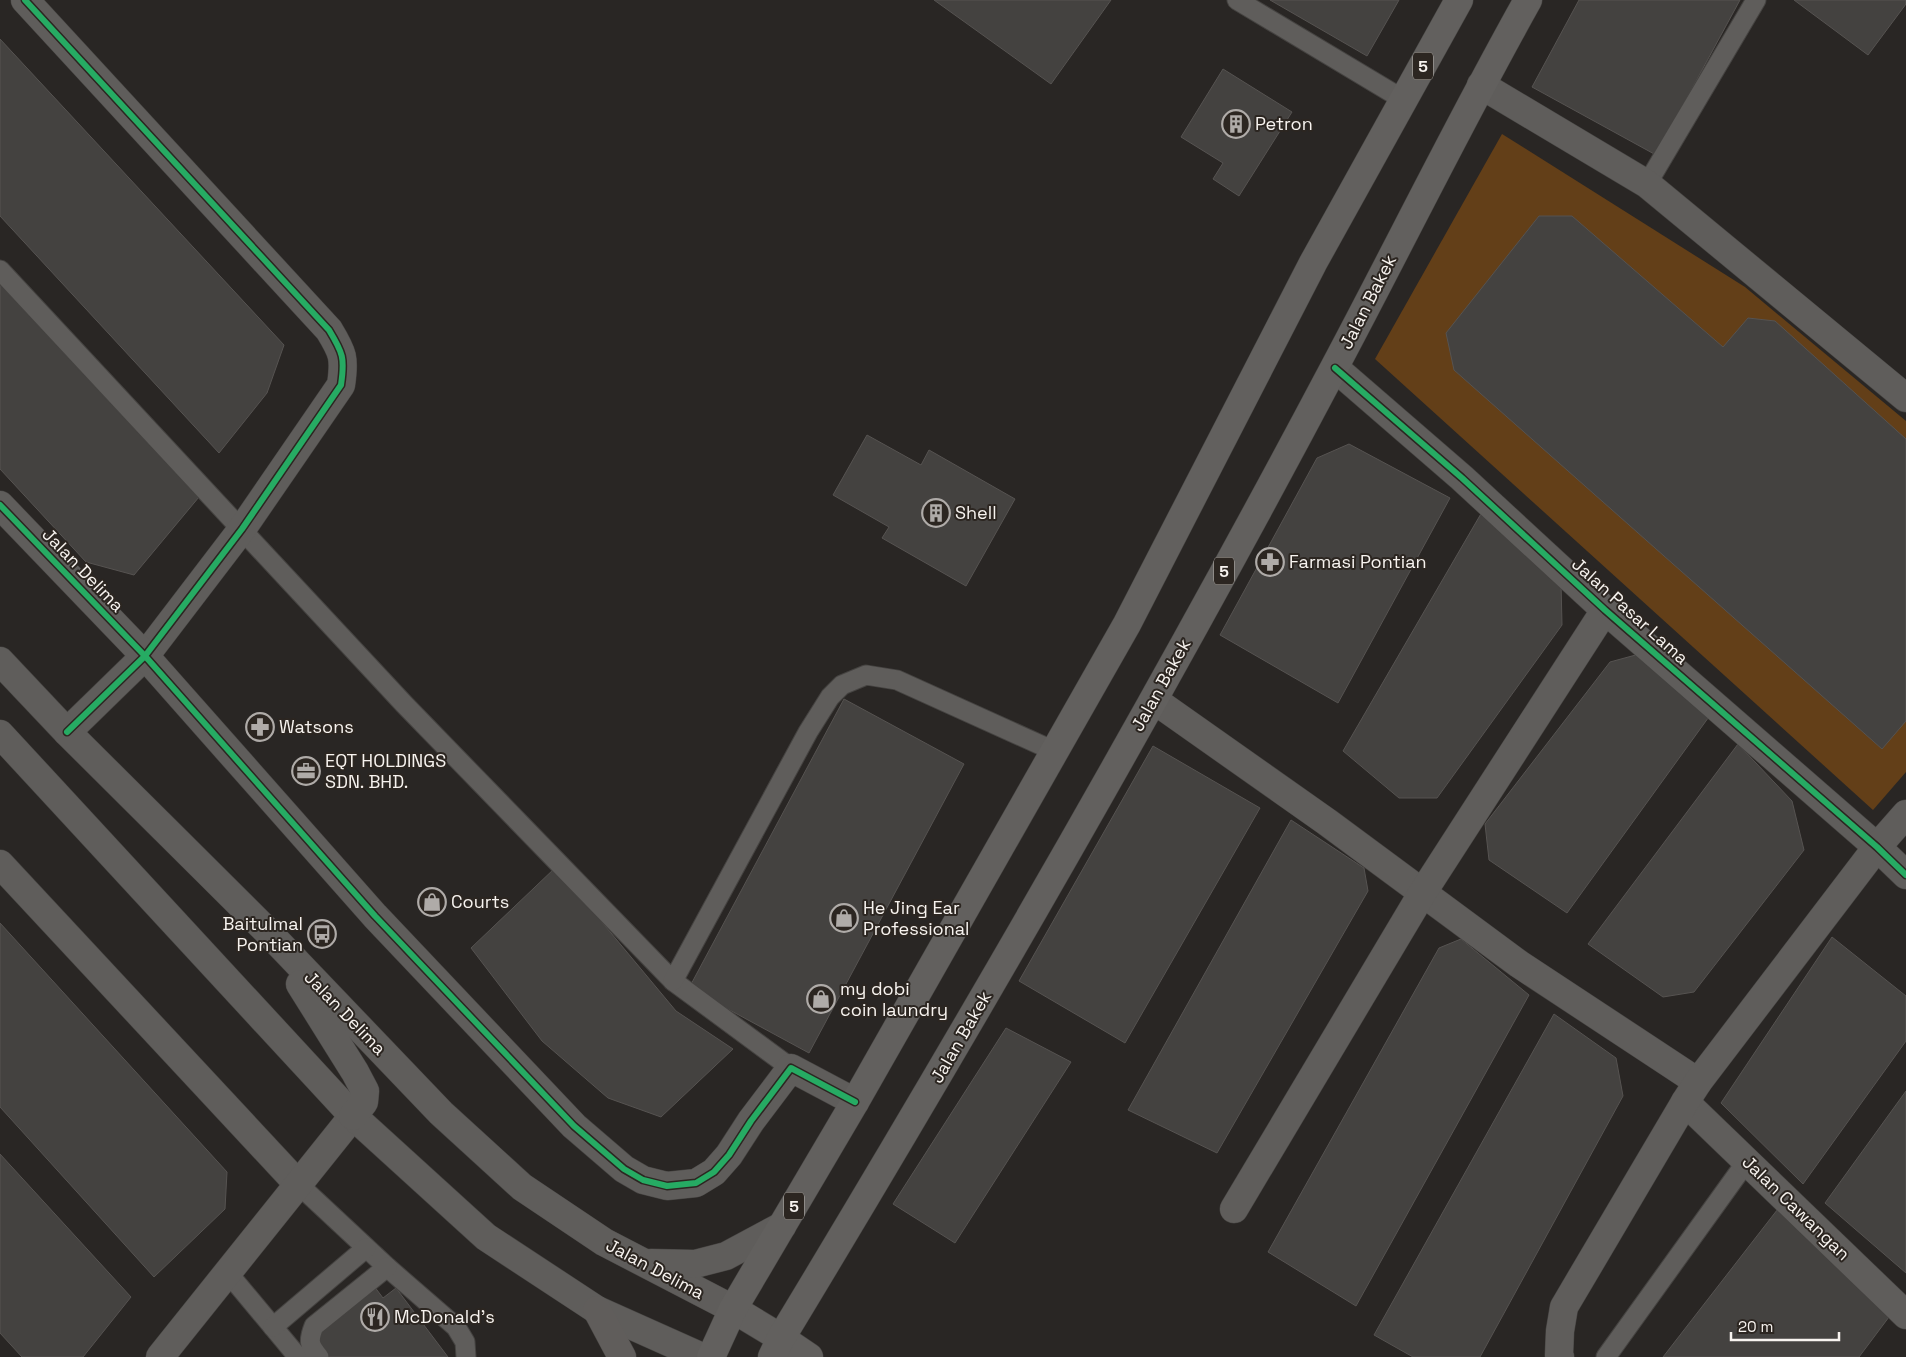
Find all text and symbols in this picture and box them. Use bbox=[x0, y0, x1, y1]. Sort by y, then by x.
road number: 5 bbox=[1413, 52, 1433, 80]
building icon: Petron bbox=[1221, 109, 1251, 139]
place label: Petron bbox=[1255, 112, 1313, 135]
street label: Jalan Bakek bbox=[1334, 250, 1401, 353]
building icon: Shell bbox=[921, 498, 951, 528]
place label: Shell bbox=[955, 501, 997, 524]
street label: Jalan Delima bbox=[37, 523, 129, 617]
pharmacy icon: Farmasi Pontian bbox=[1255, 547, 1285, 577]
place label: Farmasi Pontian bbox=[1289, 550, 1427, 573]
street label: Jalan Pasar Lama bbox=[1567, 552, 1693, 669]
road number: 5 bbox=[1214, 558, 1234, 584]
street label: Jalan Bakek bbox=[1126, 634, 1196, 735]
pharmacy icon: Watsons bbox=[245, 712, 275, 742]
place label: Watsons bbox=[279, 715, 354, 738]
place label: EQT HOLDINGS SDN. BHD. bbox=[325, 749, 446, 793]
office icon: EQT HOLDINGS SDN. BHD. bbox=[291, 756, 321, 786]
shop icon: Courts bbox=[417, 887, 447, 917]
place label: Courts bbox=[451, 890, 509, 913]
place label: He Jing Ear Professional bbox=[863, 896, 970, 940]
shop icon: He Jing Ear Professional bbox=[829, 903, 859, 933]
place label: Baitulmal Pontian bbox=[222, 912, 303, 956]
bus stop icon: Baitulmal Pontian bbox=[307, 919, 337, 949]
street label: Jalan Delima bbox=[299, 966, 391, 1060]
place label: my dobi coin laundry bbox=[840, 977, 948, 1021]
shop icon: my dobi coin laundry bbox=[806, 984, 836, 1014]
street label: Jalan Bakek bbox=[925, 986, 996, 1087]
street label: Jalan Cawangan bbox=[1738, 1150, 1855, 1265]
road number: 5 bbox=[784, 1192, 804, 1220]
street label: Jalan Delima bbox=[602, 1233, 708, 1304]
restaurant icon: McDonald's bbox=[360, 1302, 390, 1332]
place label: McDonald's bbox=[394, 1305, 495, 1328]
scale bar bbox=[1731, 1310, 1838, 1342]
text: 20 m bbox=[1738, 1317, 1773, 1336]

